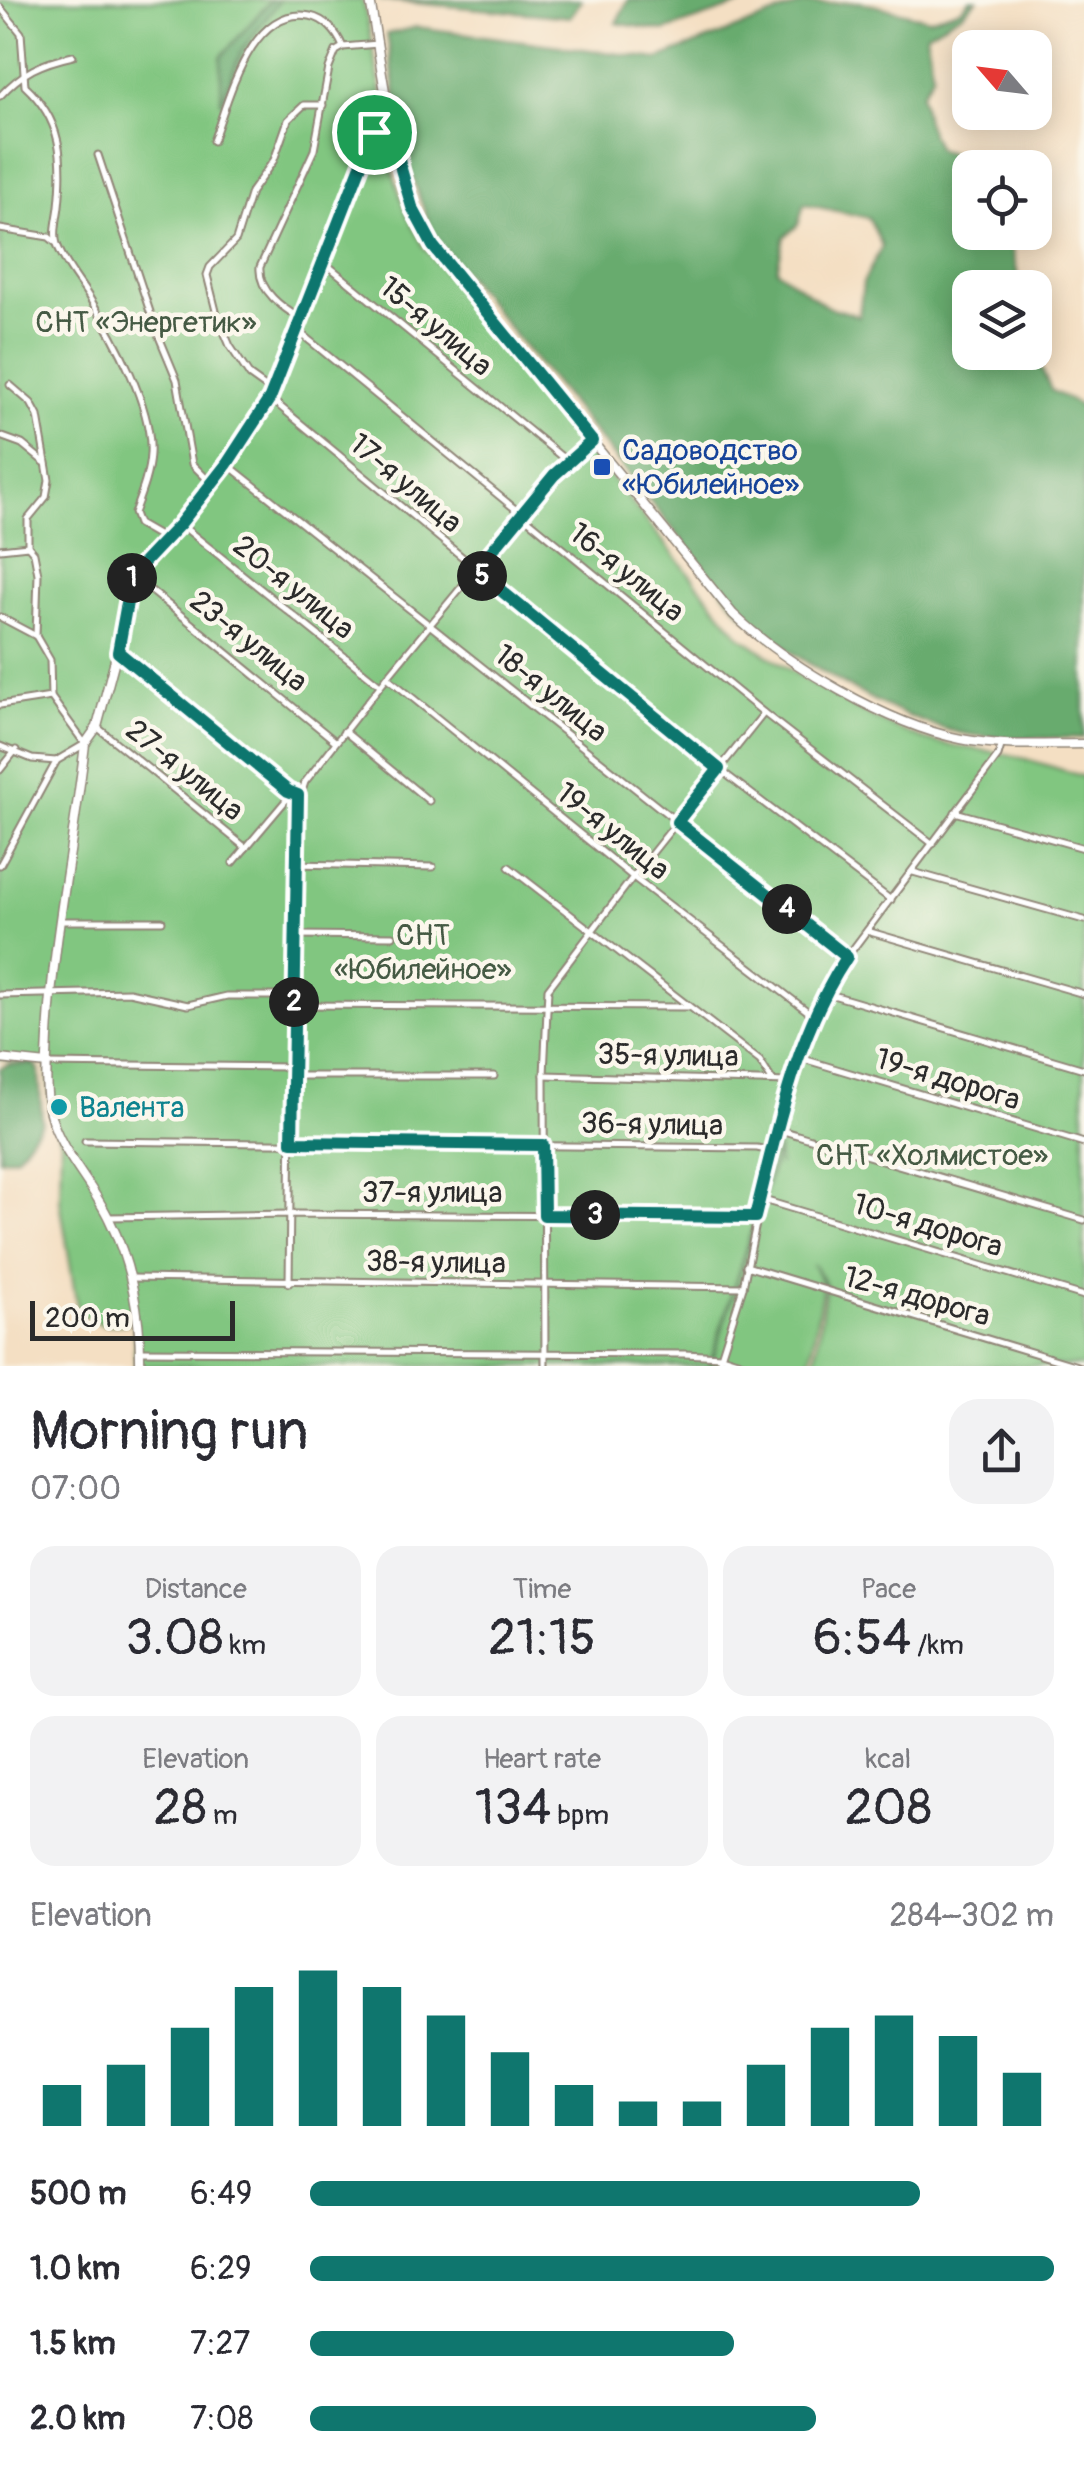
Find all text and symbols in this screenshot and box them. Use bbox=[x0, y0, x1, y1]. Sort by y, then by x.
north arrow bbox=[952, 30, 1052, 130]
map controls bbox=[952, 30, 1052, 370]
pin bbox=[332, 90, 417, 175]
icon: arrive bbox=[347, 105, 402, 160]
button: locate bbox=[952, 150, 1052, 250]
street label: 15-я улица bbox=[372, 268, 500, 384]
button: layers bbox=[952, 270, 1052, 370]
park label: СНТ «Энергетик» bbox=[35, 304, 257, 341]
street label: 17-я улица bbox=[342, 426, 470, 541]
place label: Садоводство «Юбилейное» bbox=[622, 432, 799, 503]
marker: Садоводство «Юбилейное» bbox=[591, 456, 613, 478]
street label: 16-я улица bbox=[562, 515, 692, 630]
street label: 20-я улица bbox=[226, 527, 362, 648]
pin: 5 bbox=[457, 551, 507, 601]
pin: 1 bbox=[107, 553, 157, 603]
text: 5 bbox=[474, 558, 490, 593]
text: 1 bbox=[127, 560, 137, 595]
street label: 23-я улица bbox=[182, 583, 315, 700]
street label: 18-я улица bbox=[487, 637, 615, 750]
street label: 27-я улица bbox=[118, 712, 251, 829]
street label: 19-я улица bbox=[548, 774, 677, 888]
pin: 4 bbox=[762, 884, 812, 934]
text: 4 bbox=[779, 891, 795, 926]
park label: СНТ «Юбилейное» bbox=[334, 917, 512, 988]
pin: 2 bbox=[269, 977, 319, 1027]
text: 2 bbox=[286, 984, 302, 1019]
street label: 35-я улица bbox=[597, 1036, 739, 1075]
street label: 19-я дорога bbox=[871, 1040, 1025, 1119]
place label: Валента bbox=[79, 1089, 184, 1126]
marker: Валента bbox=[48, 1096, 70, 1118]
street label: 36-я улица bbox=[581, 1105, 723, 1144]
park label: СНТ «Холмистое» bbox=[816, 1137, 1048, 1174]
street label: 37-я улица bbox=[362, 1174, 502, 1211]
street label: 10-я дорога bbox=[849, 1185, 1007, 1266]
pin: 3 bbox=[570, 1190, 620, 1240]
text: 3 bbox=[587, 1197, 603, 1232]
street label: 38-я улица bbox=[366, 1243, 506, 1282]
street label: 12-я дорога bbox=[839, 1258, 994, 1335]
scale bar bbox=[30, 1296, 235, 1340]
text: 200 m bbox=[45, 1301, 130, 1336]
text: Morning run bbox=[30, 1397, 308, 1466]
button: share bbox=[949, 1399, 1054, 1504]
text: 07:00 bbox=[30, 1469, 121, 1509]
text: Distance bbox=[144, 1572, 247, 1607]
text: Time bbox=[513, 1572, 571, 1607]
text: Pace bbox=[861, 1572, 916, 1607]
text: 3.08 bbox=[125, 1607, 223, 1670]
text: 21:15 bbox=[488, 1607, 596, 1670]
text: 6:54 bbox=[813, 1607, 911, 1670]
text: km bbox=[223, 1628, 266, 1663]
text: /km bbox=[911, 1628, 964, 1663]
text: Elevation bbox=[142, 1742, 249, 1777]
text: Heart rate bbox=[483, 1742, 601, 1777]
text: kcal bbox=[866, 1742, 911, 1777]
text: 28 bbox=[154, 1777, 207, 1840]
text: 134 bbox=[475, 1777, 551, 1840]
text: 208 bbox=[845, 1777, 932, 1840]
text: m bbox=[207, 1798, 238, 1833]
text: bpm bbox=[551, 1798, 609, 1833]
text: Elevation bbox=[30, 1896, 152, 1936]
text: 284–302 m bbox=[890, 1896, 1054, 1936]
text: 500 m bbox=[30, 2174, 126, 2214]
text: 6:49 bbox=[190, 2174, 252, 2214]
text: 1.0 km bbox=[30, 2249, 120, 2289]
text: 6:29 bbox=[190, 2249, 252, 2289]
text: 1.5 km bbox=[30, 2324, 116, 2364]
text: 7:27 bbox=[190, 2324, 250, 2364]
text: 2.0 km bbox=[30, 2399, 125, 2439]
text: 7:08 bbox=[190, 2399, 253, 2439]

